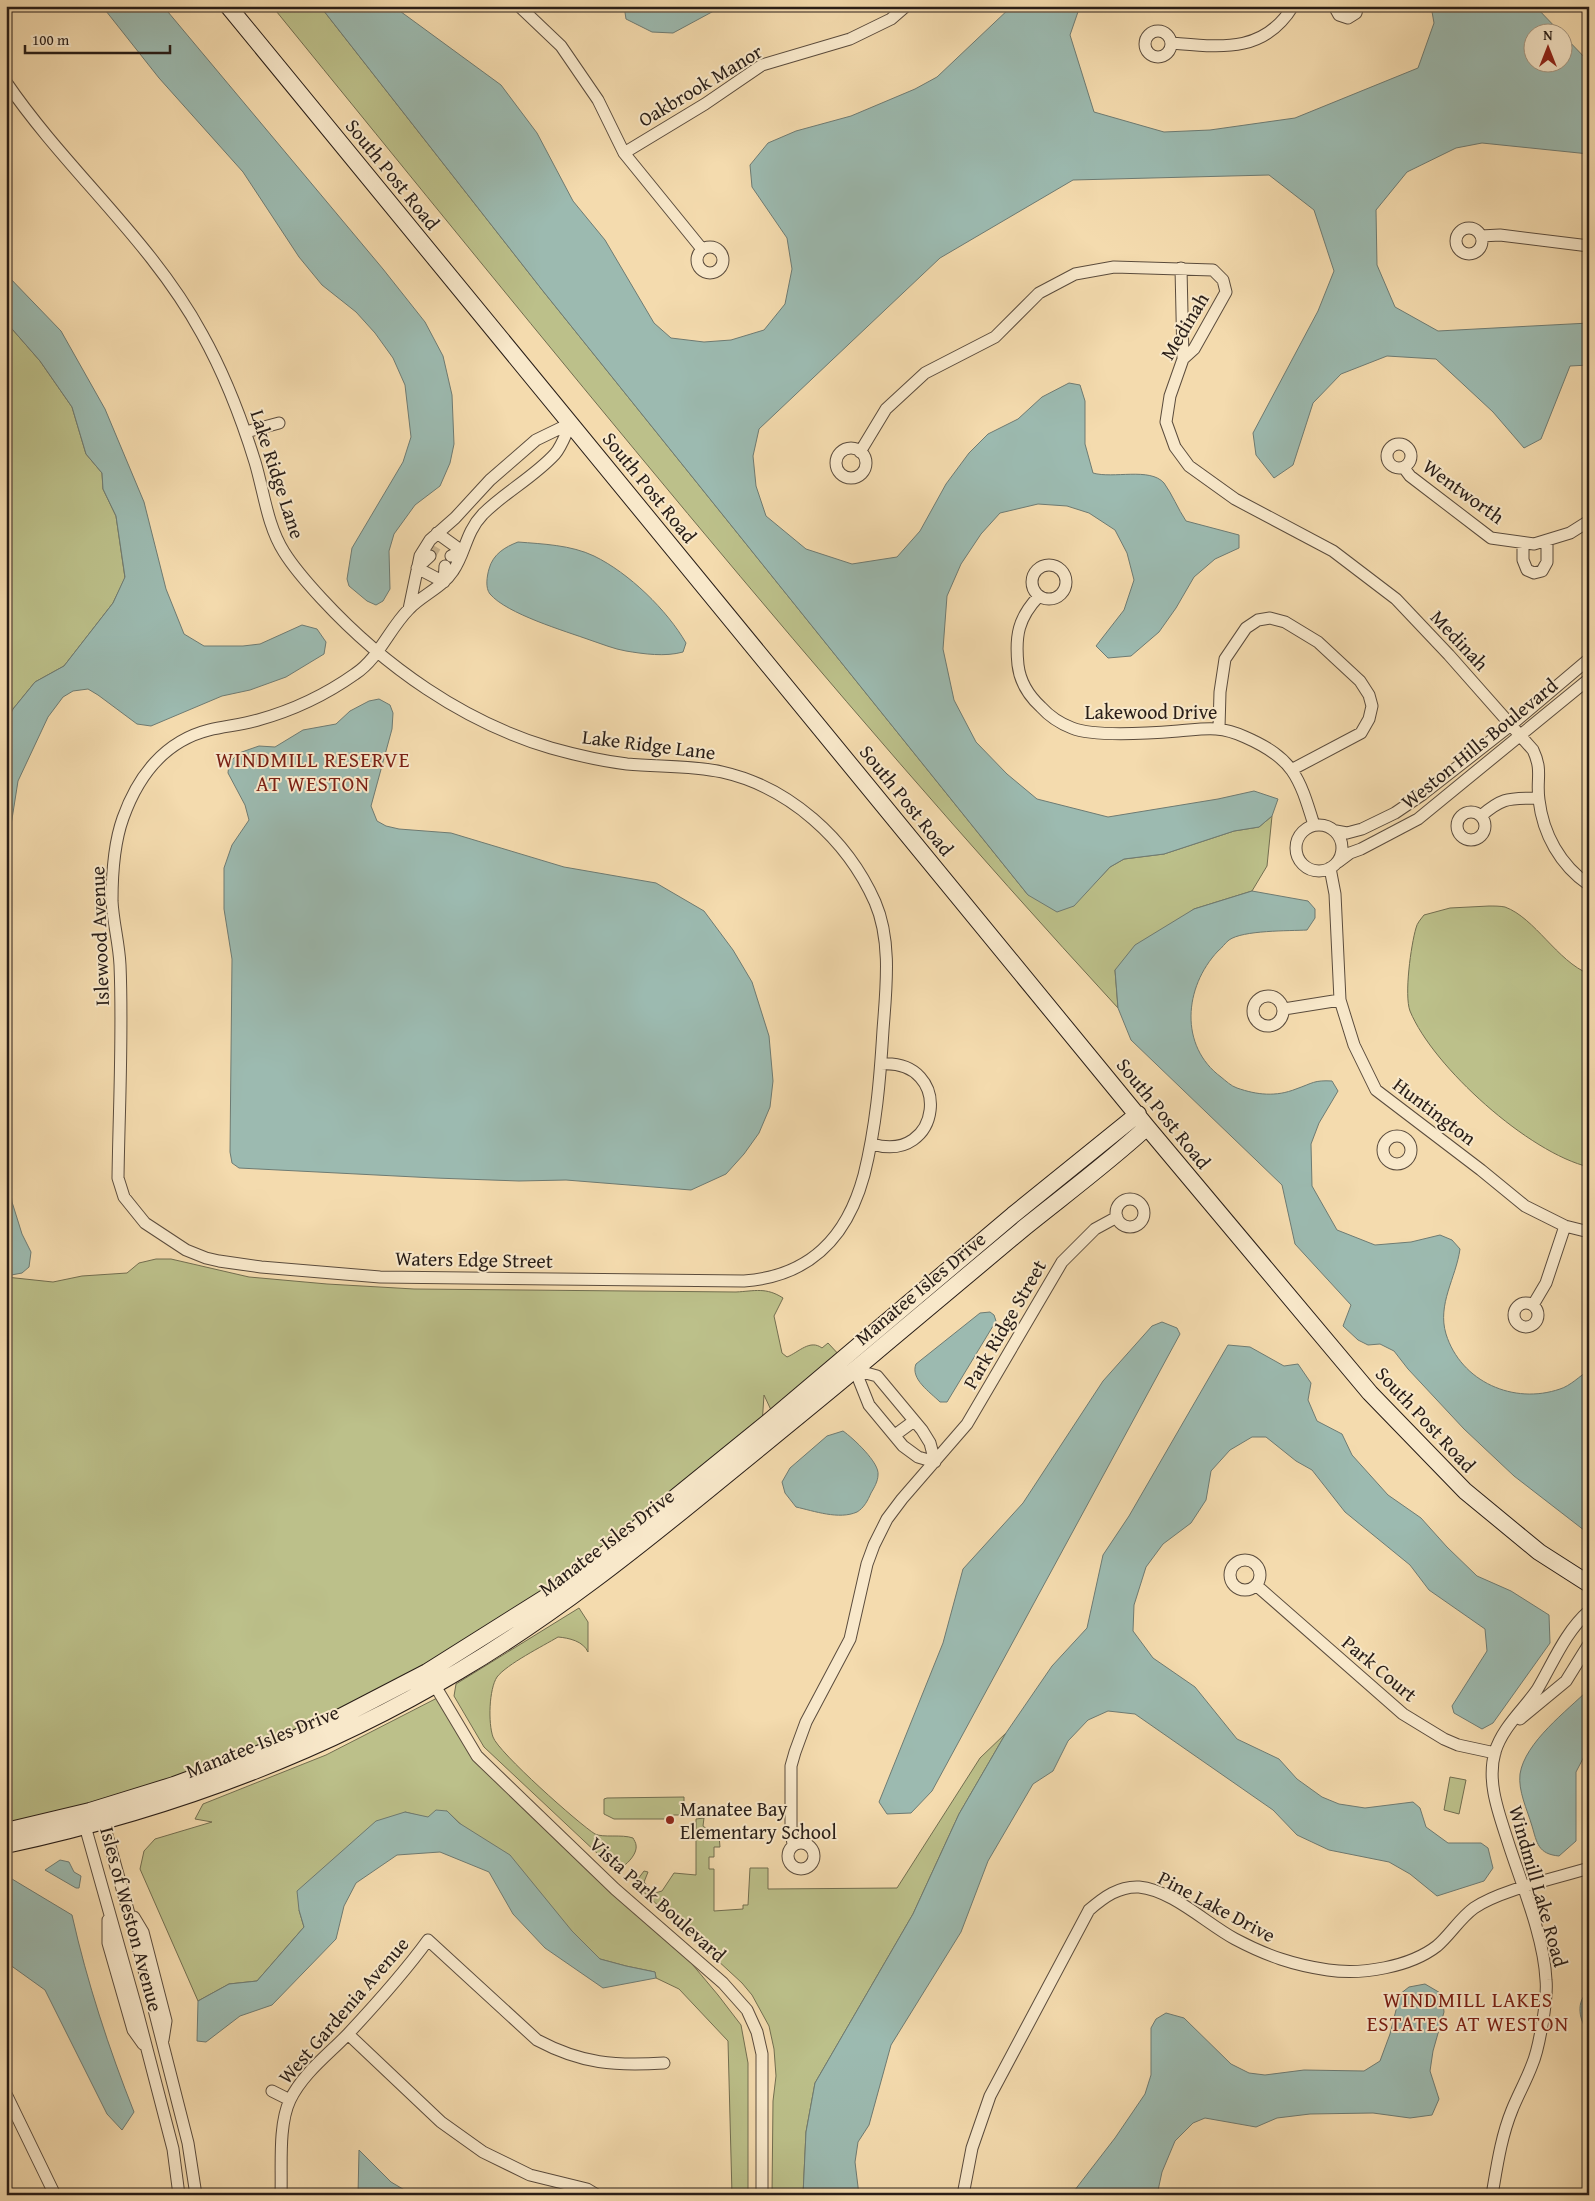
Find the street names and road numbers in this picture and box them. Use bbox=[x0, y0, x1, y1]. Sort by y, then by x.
street label: Oakbrook Manor bbox=[632, 36, 768, 134]
street label: South Post Road bbox=[339, 112, 447, 236]
street label: Medinah bbox=[1153, 287, 1215, 365]
street label: Lake Ridge Lane bbox=[243, 406, 313, 542]
street label: South Post Road bbox=[596, 425, 704, 549]
street label: Wentworth bbox=[1417, 451, 1511, 531]
street label: Medinah bbox=[1424, 603, 1496, 677]
street label: Weston Hills Boulevard bbox=[1394, 670, 1564, 815]
street label: Lakewood Drive bbox=[1085, 697, 1217, 726]
street label: Lake Ridge Lane bbox=[581, 721, 717, 767]
street label: South Post Road bbox=[853, 738, 961, 862]
street label: Islewood Avenue bbox=[82, 866, 116, 1006]
street label: South Post Road bbox=[1110, 1051, 1218, 1175]
street label: Huntington bbox=[1387, 1070, 1483, 1152]
street label: Manatee Isles Drive bbox=[848, 1224, 992, 1352]
street label: Waters Edge Street bbox=[395, 1243, 553, 1275]
street label: Park Ridge Street bbox=[955, 1254, 1053, 1394]
street label: South Post Road bbox=[1369, 1359, 1483, 1479]
street label: Manatee Isles Drive bbox=[532, 1481, 680, 1603]
street label: Park Court bbox=[1336, 1628, 1424, 1708]
street label: Manatee Isles Drive bbox=[181, 1697, 343, 1785]
street label: Windmill Lake Road bbox=[1502, 1802, 1576, 1970]
street label: Isles of Weston Avenue bbox=[93, 1823, 171, 2015]
street label: Vista Park Boulevard bbox=[583, 1829, 733, 1969]
street label: Pine Lake Drive bbox=[1153, 1863, 1281, 1949]
street label: West Gardenia Avenue bbox=[271, 1930, 415, 2090]

